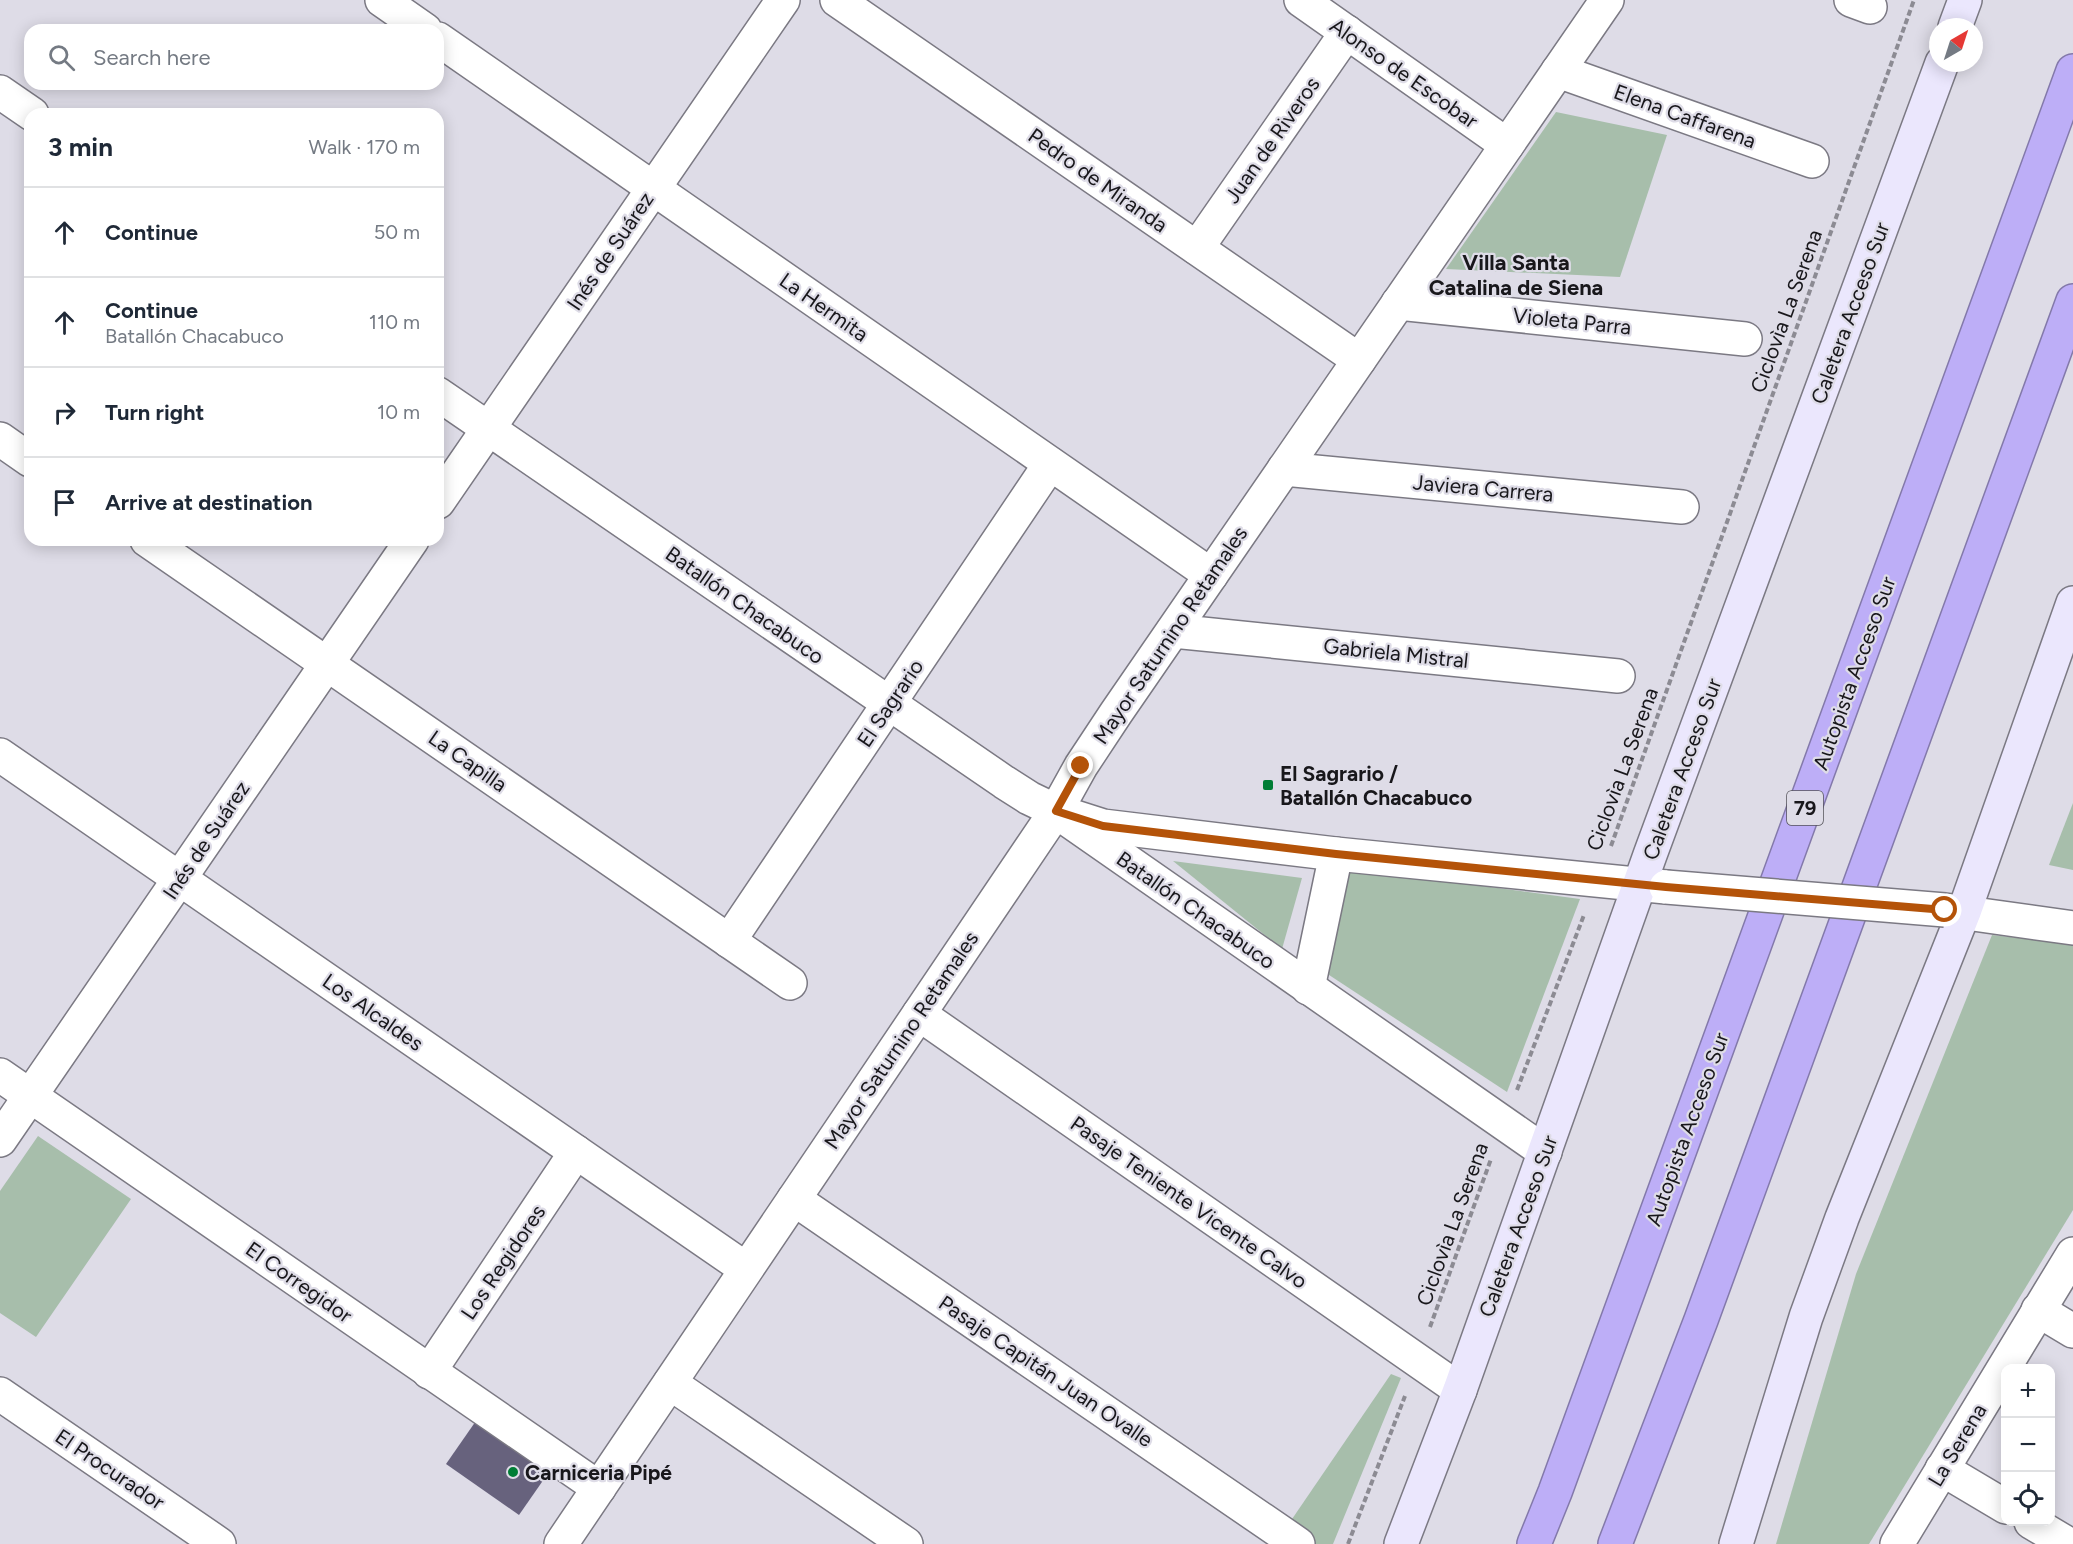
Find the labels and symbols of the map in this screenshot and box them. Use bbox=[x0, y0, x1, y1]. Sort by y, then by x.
street label: Alonso de Escobar bbox=[1325, 13, 1483, 133]
north arrow bbox=[1929, 18, 1983, 72]
street label: Juan de Riveros bbox=[1219, 72, 1325, 208]
street label: Elena Caffarena bbox=[1611, 79, 1759, 153]
street label: Pedro de Miranda bbox=[1024, 123, 1172, 237]
street label: Inés de Suárez bbox=[561, 187, 659, 315]
street label: Caletera Acceso Sur bbox=[1806, 219, 1894, 407]
street label: Ciclovìa La Serena bbox=[1745, 226, 1827, 396]
district label: Villa Santa Catalina de Siena bbox=[1429, 249, 1603, 301]
street label: La Hermita bbox=[775, 267, 873, 347]
street label: Violeta Parra bbox=[1511, 302, 1633, 340]
street label: Javiera Carrera bbox=[1412, 469, 1554, 507]
street label: Mayor Saturnino Retamales bbox=[1088, 521, 1252, 749]
street label: Batallón Chacabuco bbox=[661, 541, 829, 669]
street label: Autopista Acceso Sur bbox=[1807, 573, 1901, 773]
street label: Gabriela Mistral bbox=[1322, 633, 1470, 673]
street label: El Sagrario bbox=[852, 654, 928, 752]
street label: Caletera Acceso Sur bbox=[1638, 675, 1726, 863]
street label: Ciclovìa La Serena bbox=[1581, 684, 1663, 854]
street label: La Capilla bbox=[424, 725, 512, 797]
route end bbox=[1067, 752, 1093, 778]
place label: El Sagrario / Batallón Chacabuco bbox=[1280, 761, 1472, 810]
street label: Inés de Suárez bbox=[157, 776, 255, 904]
marker: El Sagrario / Batallón Chacabuco bbox=[1261, 778, 1275, 792]
road number: 79 bbox=[1787, 791, 1823, 825]
street label: Batallón Chacabuco bbox=[1112, 846, 1280, 974]
route start bbox=[1931, 896, 1957, 922]
street label: Mayor Saturnino Retamales bbox=[819, 926, 983, 1154]
street label: Los Alcaldes bbox=[318, 968, 428, 1056]
street label: Autopista Acceso Sur bbox=[1640, 1029, 1734, 1229]
street label: Pasaje Teniente Vicente Calvo bbox=[1066, 1110, 1312, 1294]
street label: Caletera Acceso Sur bbox=[1474, 1132, 1562, 1320]
street label: Ciclovìa La Serena bbox=[1411, 1139, 1493, 1309]
street label: Los Regidores bbox=[456, 1200, 550, 1324]
street label: El Corregidor bbox=[241, 1236, 357, 1328]
street label: Pasaje Capitán Juan Ovalle bbox=[934, 1290, 1158, 1452]
street label: La Serena bbox=[1923, 1399, 1991, 1491]
street label: El Procurador bbox=[51, 1423, 169, 1515]
place label: Carniceria Pipé bbox=[525, 1460, 672, 1485]
marker: Carniceria Pipé bbox=[506, 1465, 520, 1479]

